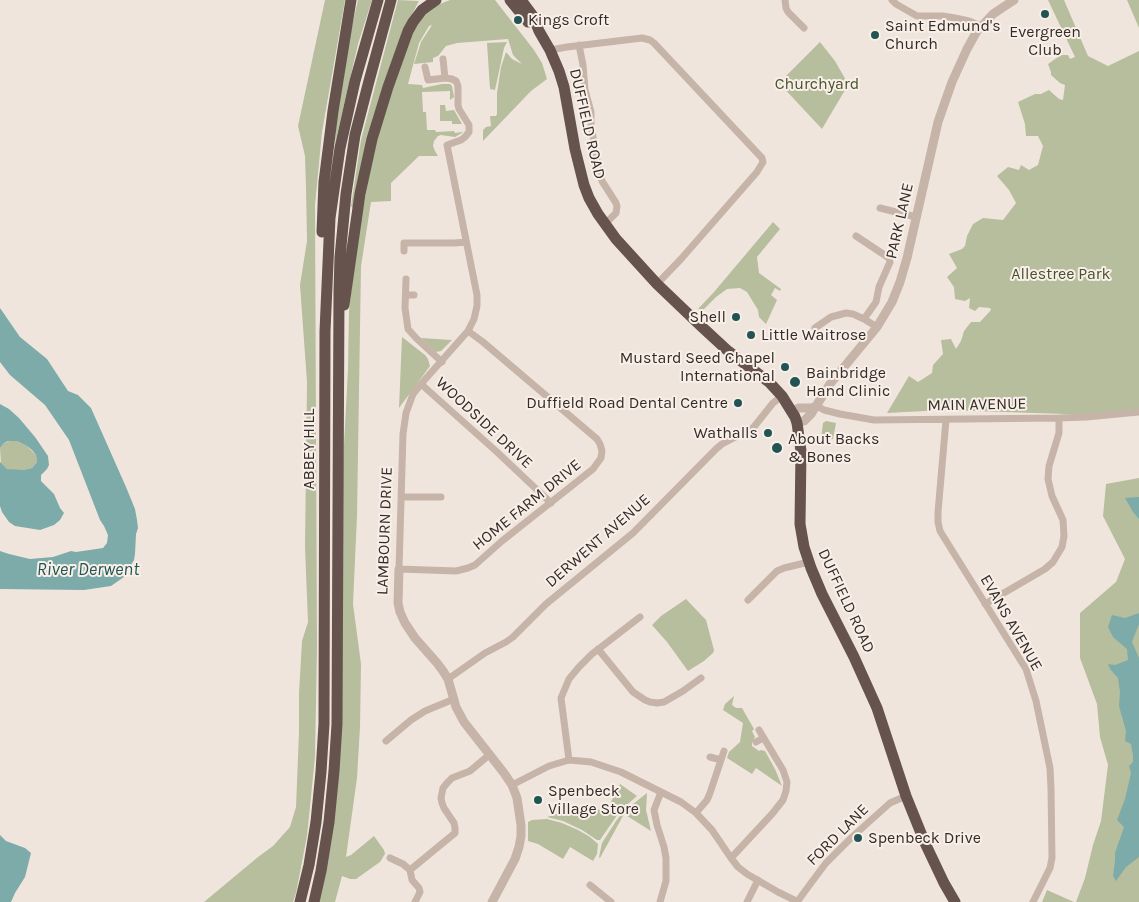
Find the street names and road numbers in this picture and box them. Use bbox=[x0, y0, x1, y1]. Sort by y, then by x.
street label: DUFFIELD ROAD bbox=[565, 67, 609, 181]
street label: PARK LANE bbox=[882, 181, 918, 261]
street label: WOODSIDE DRIVE bbox=[431, 373, 537, 473]
street label: MAIN AVENUE bbox=[927, 395, 1027, 415]
street label: ABBEY HILL bbox=[299, 409, 319, 489]
street label: HOME FARM DRIVE bbox=[469, 455, 585, 555]
street label: LAMBOURN DRIVE bbox=[373, 467, 397, 595]
street label: DERWENT AVENUE bbox=[542, 490, 654, 592]
street label: DUFFIELD ROAD bbox=[813, 546, 879, 656]
street label: EVANS AVENUE bbox=[976, 571, 1046, 675]
street label: FORD LANE bbox=[803, 800, 873, 870]

